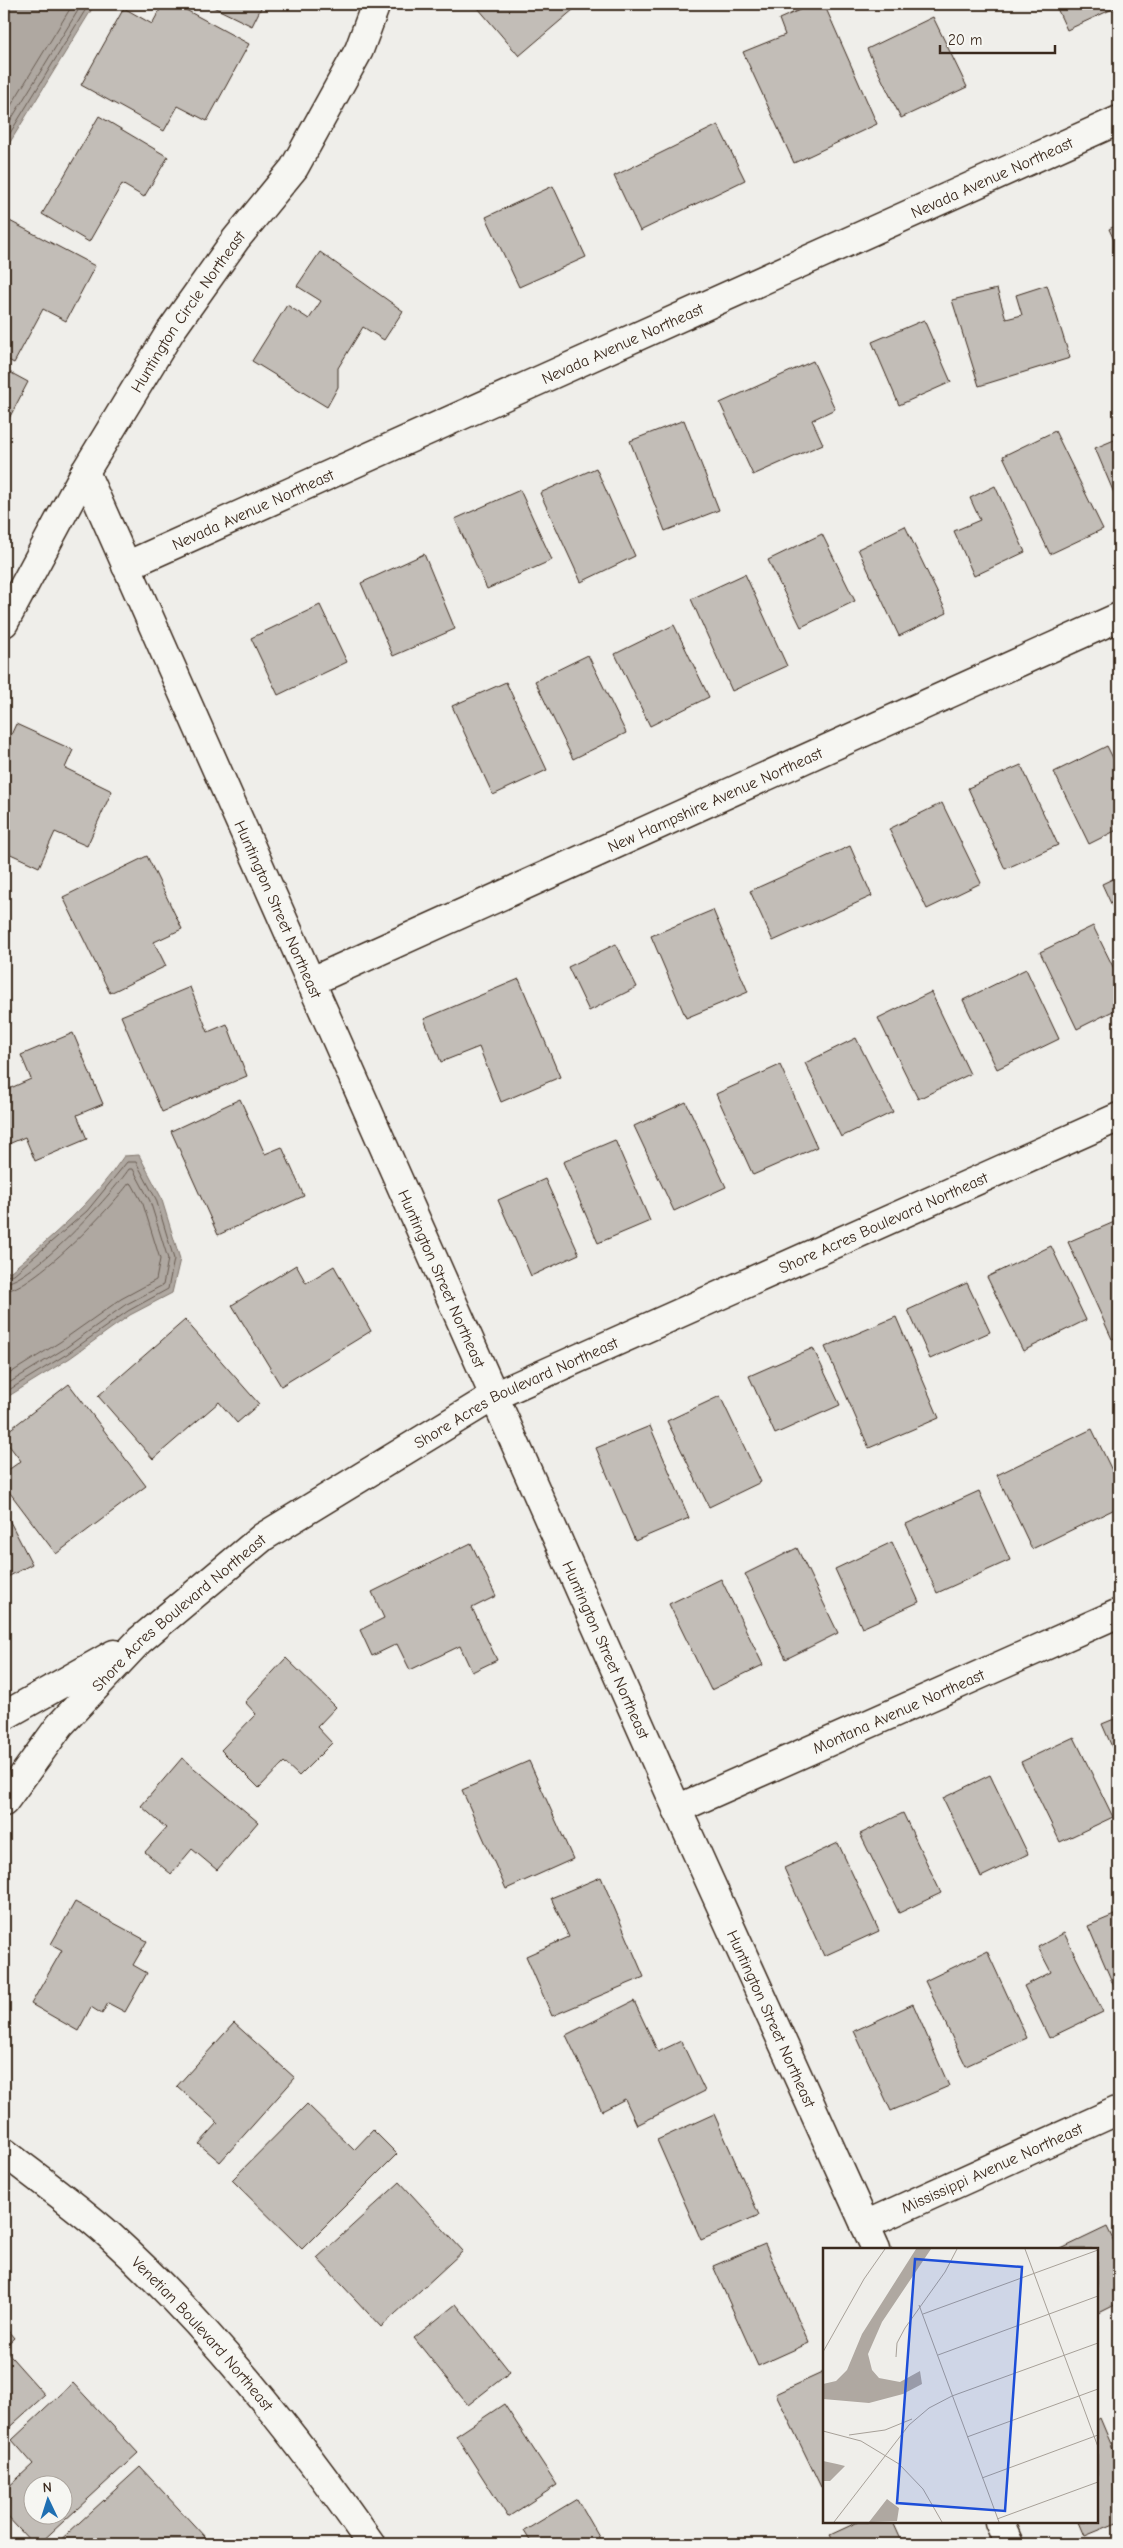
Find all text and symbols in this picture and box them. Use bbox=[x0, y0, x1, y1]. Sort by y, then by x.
scale bar bbox=[940, 22, 1056, 54]
text: 20 m bbox=[948, 31, 982, 49]
street label: Nevada Avenue Northeast bbox=[908, 134, 1076, 222]
street label: Huntington Circle Northeast bbox=[128, 227, 249, 396]
street label: Nevada Avenue Northeast bbox=[539, 300, 707, 388]
street label: Nevada Avenue Northeast bbox=[169, 466, 337, 554]
street label: New Hampshire Avenue Northeast bbox=[605, 744, 826, 857]
street label: Huntington Street Northeast bbox=[230, 818, 325, 1002]
street label: Shore Acres Boulevard Northeast bbox=[776, 1169, 991, 1278]
street label: Huntington Street Northeast bbox=[394, 1187, 489, 1371]
street label: Shore Acres Boulevard Northeast bbox=[411, 1334, 621, 1453]
street label: Shore Acres Boulevard Northeast bbox=[89, 1531, 270, 1695]
street label: Huntington Street Northeast bbox=[558, 1558, 653, 1742]
street label: Montana Avenue Northeast bbox=[810, 1666, 988, 1758]
street label: Huntington Street Northeast bbox=[723, 1927, 819, 2111]
street label: Mississippi Avenue Northeast bbox=[899, 2120, 1086, 2217]
inset map bbox=[823, 2248, 1098, 2523]
street label: Venetian Boulevard Northeast bbox=[128, 2253, 277, 2415]
north arrow bbox=[22, 2476, 72, 2526]
text: N bbox=[42, 2479, 52, 2496]

